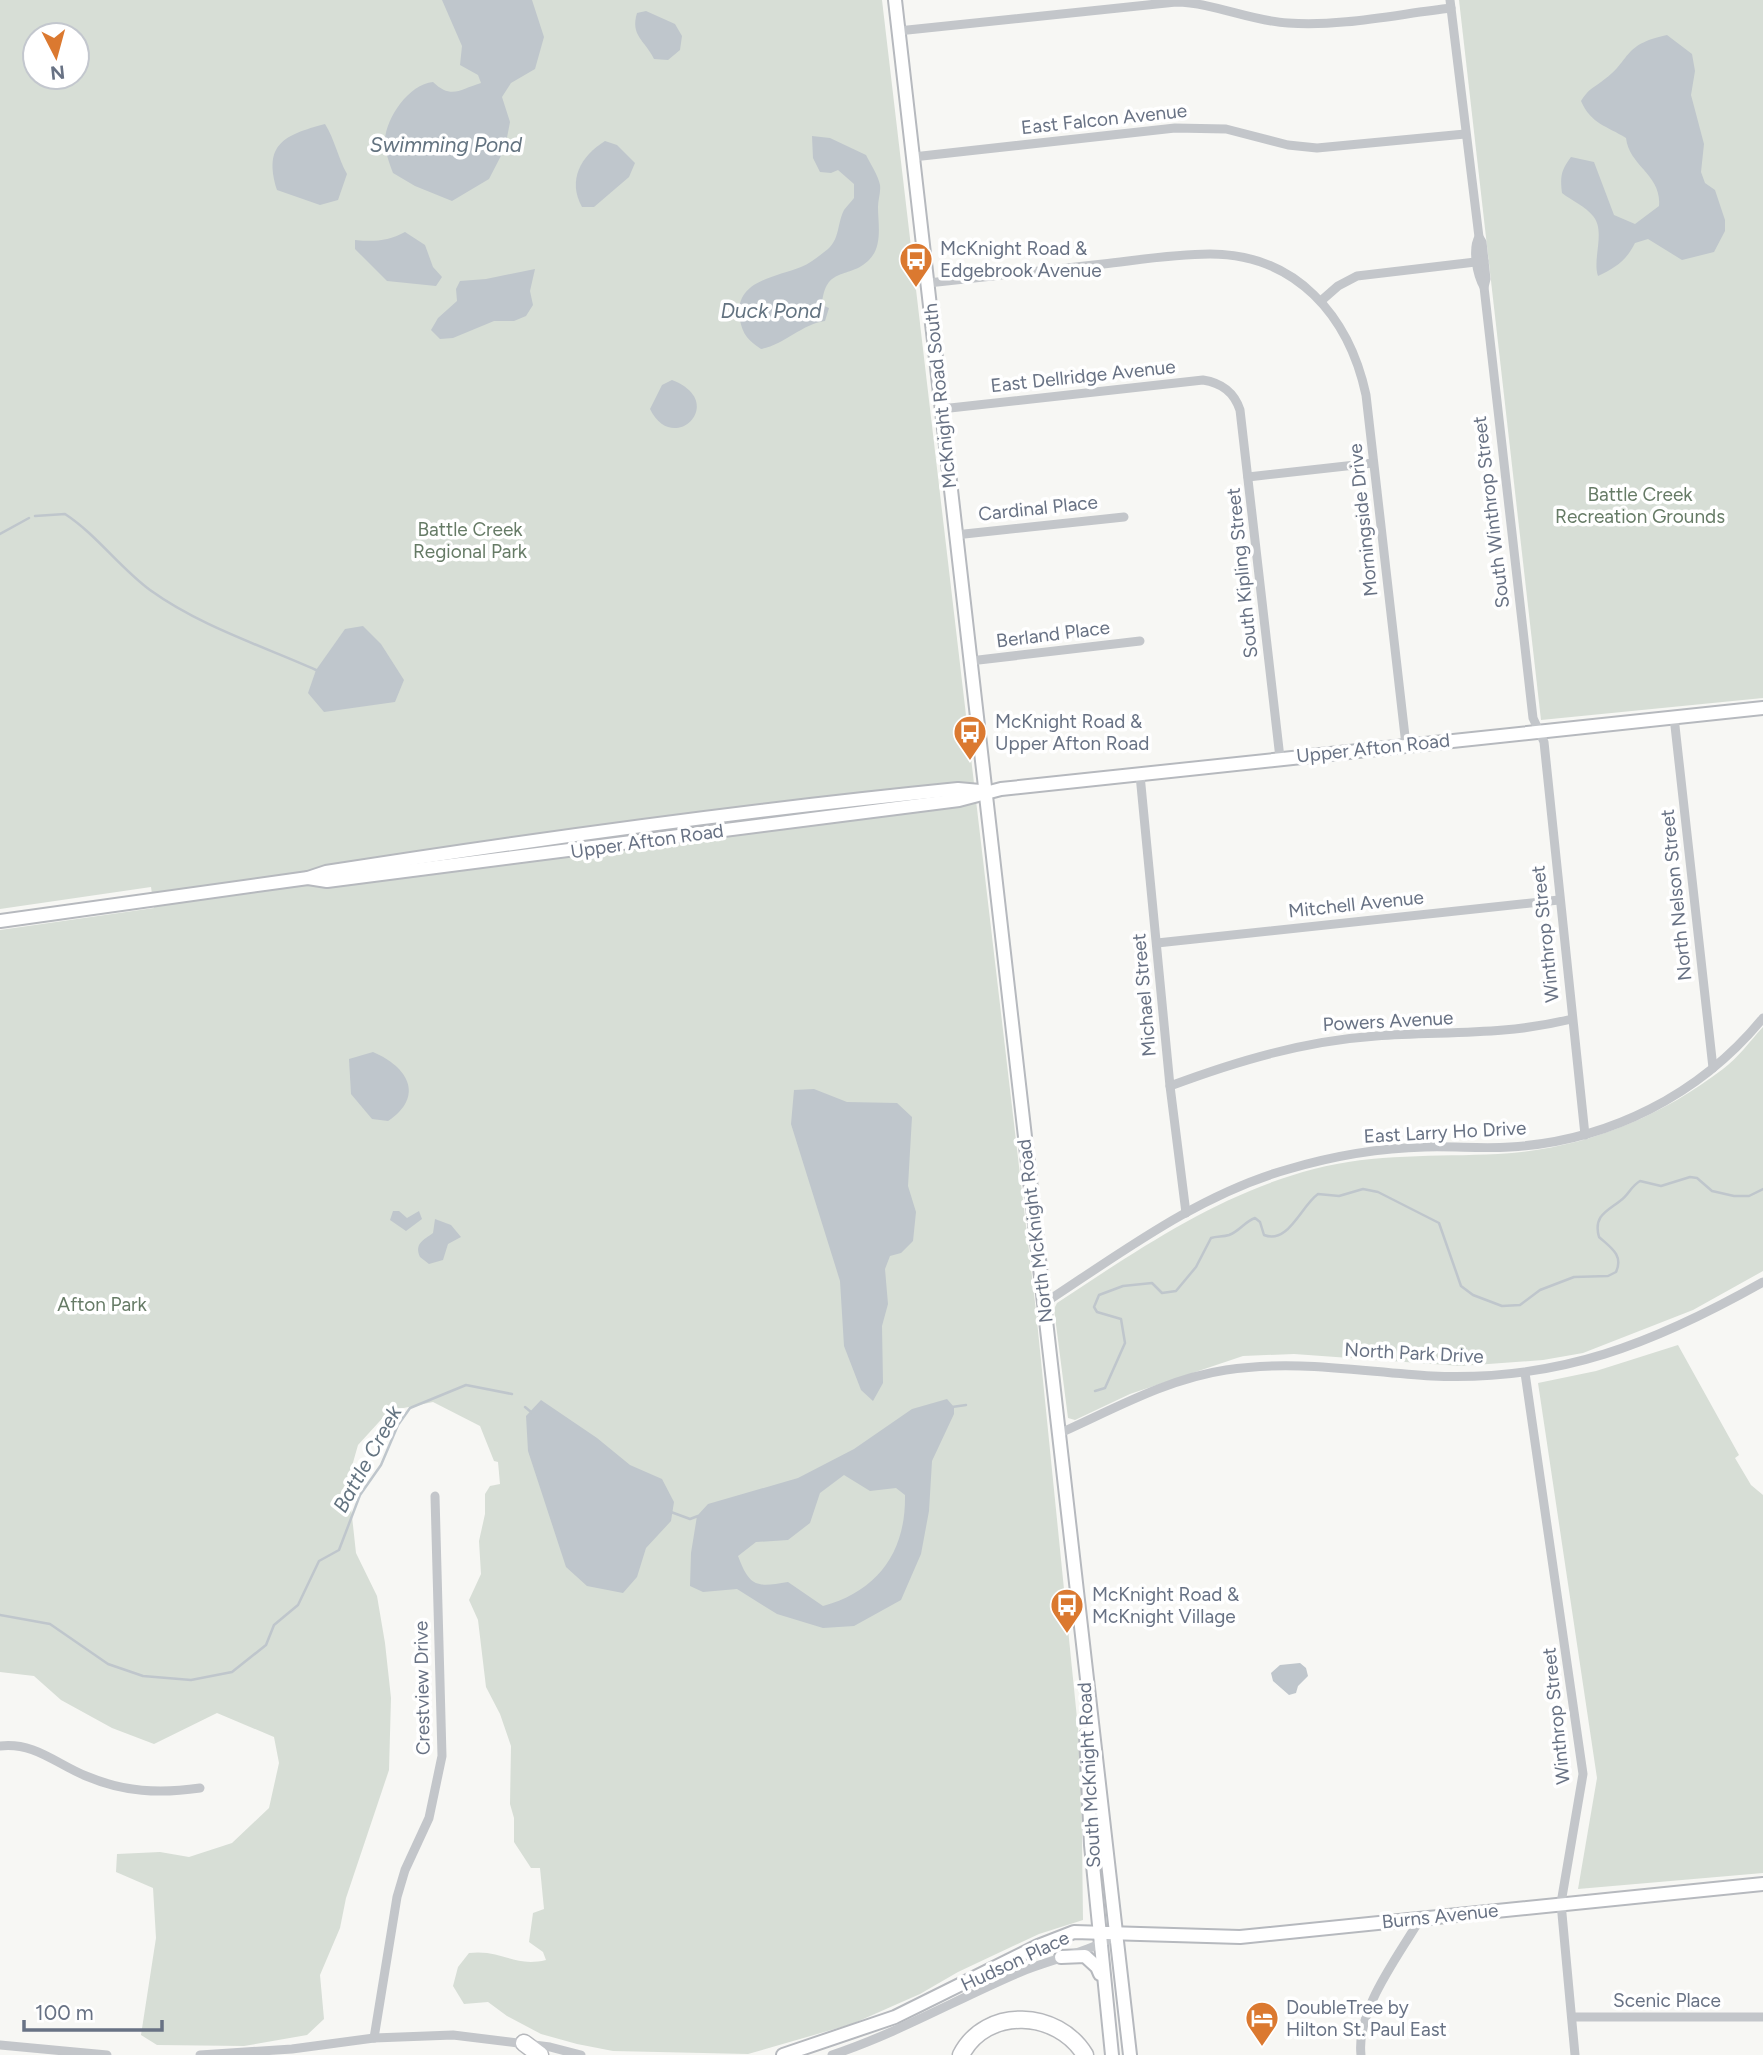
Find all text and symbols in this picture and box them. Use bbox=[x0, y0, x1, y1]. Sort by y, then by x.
north arrow bbox=[21, 21, 91, 91]
text: N bbox=[49, 60, 66, 85]
street label: East Falcon Avenue bbox=[1020, 99, 1188, 139]
water label: Swimming Pond bbox=[370, 132, 523, 157]
place label: McKnight Road & Edgebrook Avenue bbox=[940, 237, 1102, 282]
bus stop icon: McKnight Road & Edgebrook Avenue bbox=[897, 240, 935, 289]
water label: Duck Pond bbox=[720, 298, 822, 323]
street label: McKnight Road South bbox=[919, 302, 961, 490]
street label: East Dellridge Avenue bbox=[989, 355, 1177, 397]
street label: South Winthrop Street bbox=[1468, 415, 1514, 609]
street label: Morningside Drive bbox=[1344, 442, 1382, 598]
park label: Battle Creek Recreation Grounds bbox=[1555, 483, 1725, 528]
street label: South Kipling Street bbox=[1222, 487, 1262, 659]
street label: Cardinal Place bbox=[977, 490, 1099, 526]
park label: Battle Creek Regional Park bbox=[413, 518, 528, 563]
street label: Berland Place bbox=[995, 616, 1111, 652]
place label: McKnight Road & Upper Afton Road bbox=[995, 710, 1149, 755]
bus stop icon: McKnight Road & Upper Afton Road bbox=[951, 713, 989, 762]
street label: Upper Afton Road bbox=[1295, 728, 1451, 768]
street label: North Nelson Street bbox=[1656, 808, 1696, 982]
street label: Upper Afton Road bbox=[569, 819, 725, 863]
street label: Winthrop Street bbox=[1526, 864, 1564, 1004]
street label: Mitchell Avenue bbox=[1287, 885, 1425, 923]
street label: Michael Street bbox=[1127, 932, 1161, 1058]
street label: Powers Avenue bbox=[1322, 1006, 1454, 1036]
street label: East Larry Ho Drive bbox=[1363, 1116, 1527, 1148]
street label: North McKnight Road bbox=[1012, 1138, 1058, 1324]
park label: Afton Park bbox=[57, 1293, 148, 1316]
street label: North Park Drive bbox=[1344, 1338, 1484, 1368]
water label: Battle Creek bbox=[327, 1401, 407, 1517]
place label: McKnight Road & McKnight Village bbox=[1092, 1583, 1240, 1628]
bus stop icon: McKnight Road & McKnight Village bbox=[1048, 1586, 1086, 1635]
street label: Crestview Drive bbox=[409, 1621, 435, 1755]
street label: Winthrop Street bbox=[1537, 1646, 1575, 1786]
street label: South McKnight Road bbox=[1073, 1681, 1105, 1869]
street label: Burns Avenue bbox=[1381, 1898, 1499, 1934]
street label: Hudson Place bbox=[957, 1926, 1073, 1996]
scale bar bbox=[24, 1988, 163, 2032]
street label: Scenic Place bbox=[1613, 1989, 1721, 2012]
place label: DoubleTree by Hilton St. Paul East bbox=[1286, 1996, 1447, 2041]
hotel icon: DoubleTree by Hilton St. Paul East bbox=[1243, 1999, 1281, 2048]
text: 100 m bbox=[35, 2000, 94, 2025]

